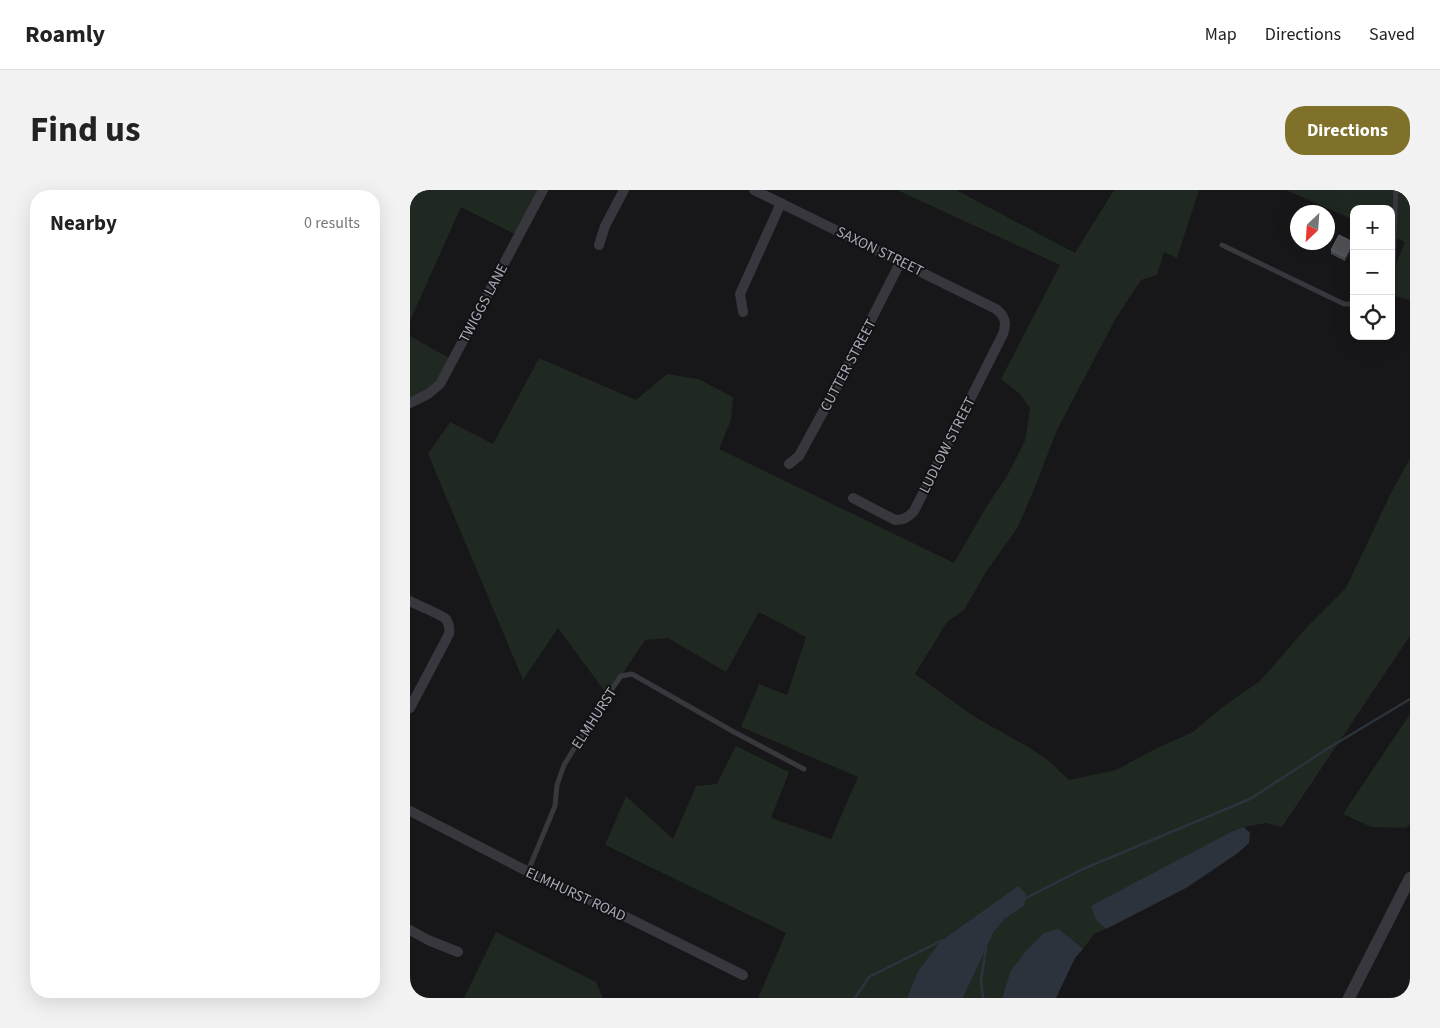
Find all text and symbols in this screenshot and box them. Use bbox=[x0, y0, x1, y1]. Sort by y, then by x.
text: Roamly bbox=[25, 17, 105, 52]
text: Map bbox=[1205, 22, 1237, 47]
text: Directions bbox=[1265, 22, 1341, 47]
text: Saved bbox=[1369, 22, 1415, 47]
text: Find us bbox=[30, 105, 140, 155]
button: Directions bbox=[1285, 106, 1410, 155]
north arrow bbox=[1290, 205, 1335, 250]
map controls bbox=[1350, 205, 1395, 340]
button: + bbox=[1350, 205, 1395, 250]
text: Nearby bbox=[50, 208, 117, 238]
text: 0 results bbox=[304, 212, 360, 234]
street label: SAXON STREET bbox=[833, 221, 927, 282]
button: − bbox=[1350, 250, 1395, 295]
street label: TWIGGS LANE bbox=[454, 260, 513, 346]
button: locate bbox=[1350, 295, 1395, 340]
street label: CUTTER STREET bbox=[815, 315, 882, 415]
street label: LUDLOW STREET bbox=[914, 393, 981, 497]
street label: ELMHURST bbox=[567, 683, 622, 753]
street label: ELMHURST ROAD bbox=[522, 862, 629, 927]

